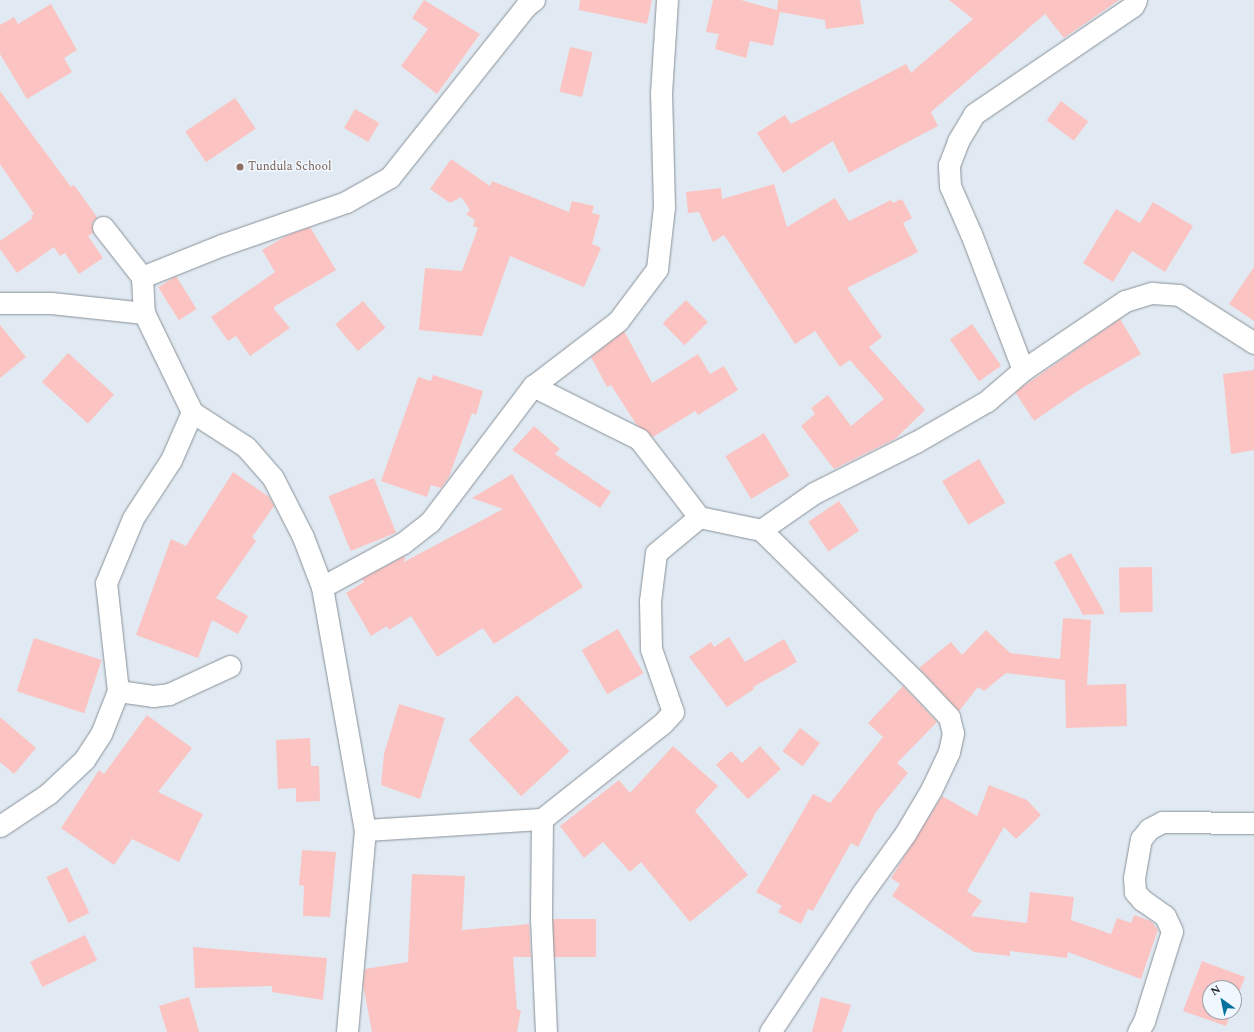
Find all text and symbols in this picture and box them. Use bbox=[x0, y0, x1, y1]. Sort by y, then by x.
place label: Tundula School bbox=[248, 160, 331, 174]
marker: Tundula School bbox=[235, 162, 245, 172]
north arrow bbox=[1202, 980, 1242, 1020]
text: N bbox=[1207, 981, 1224, 1000]

